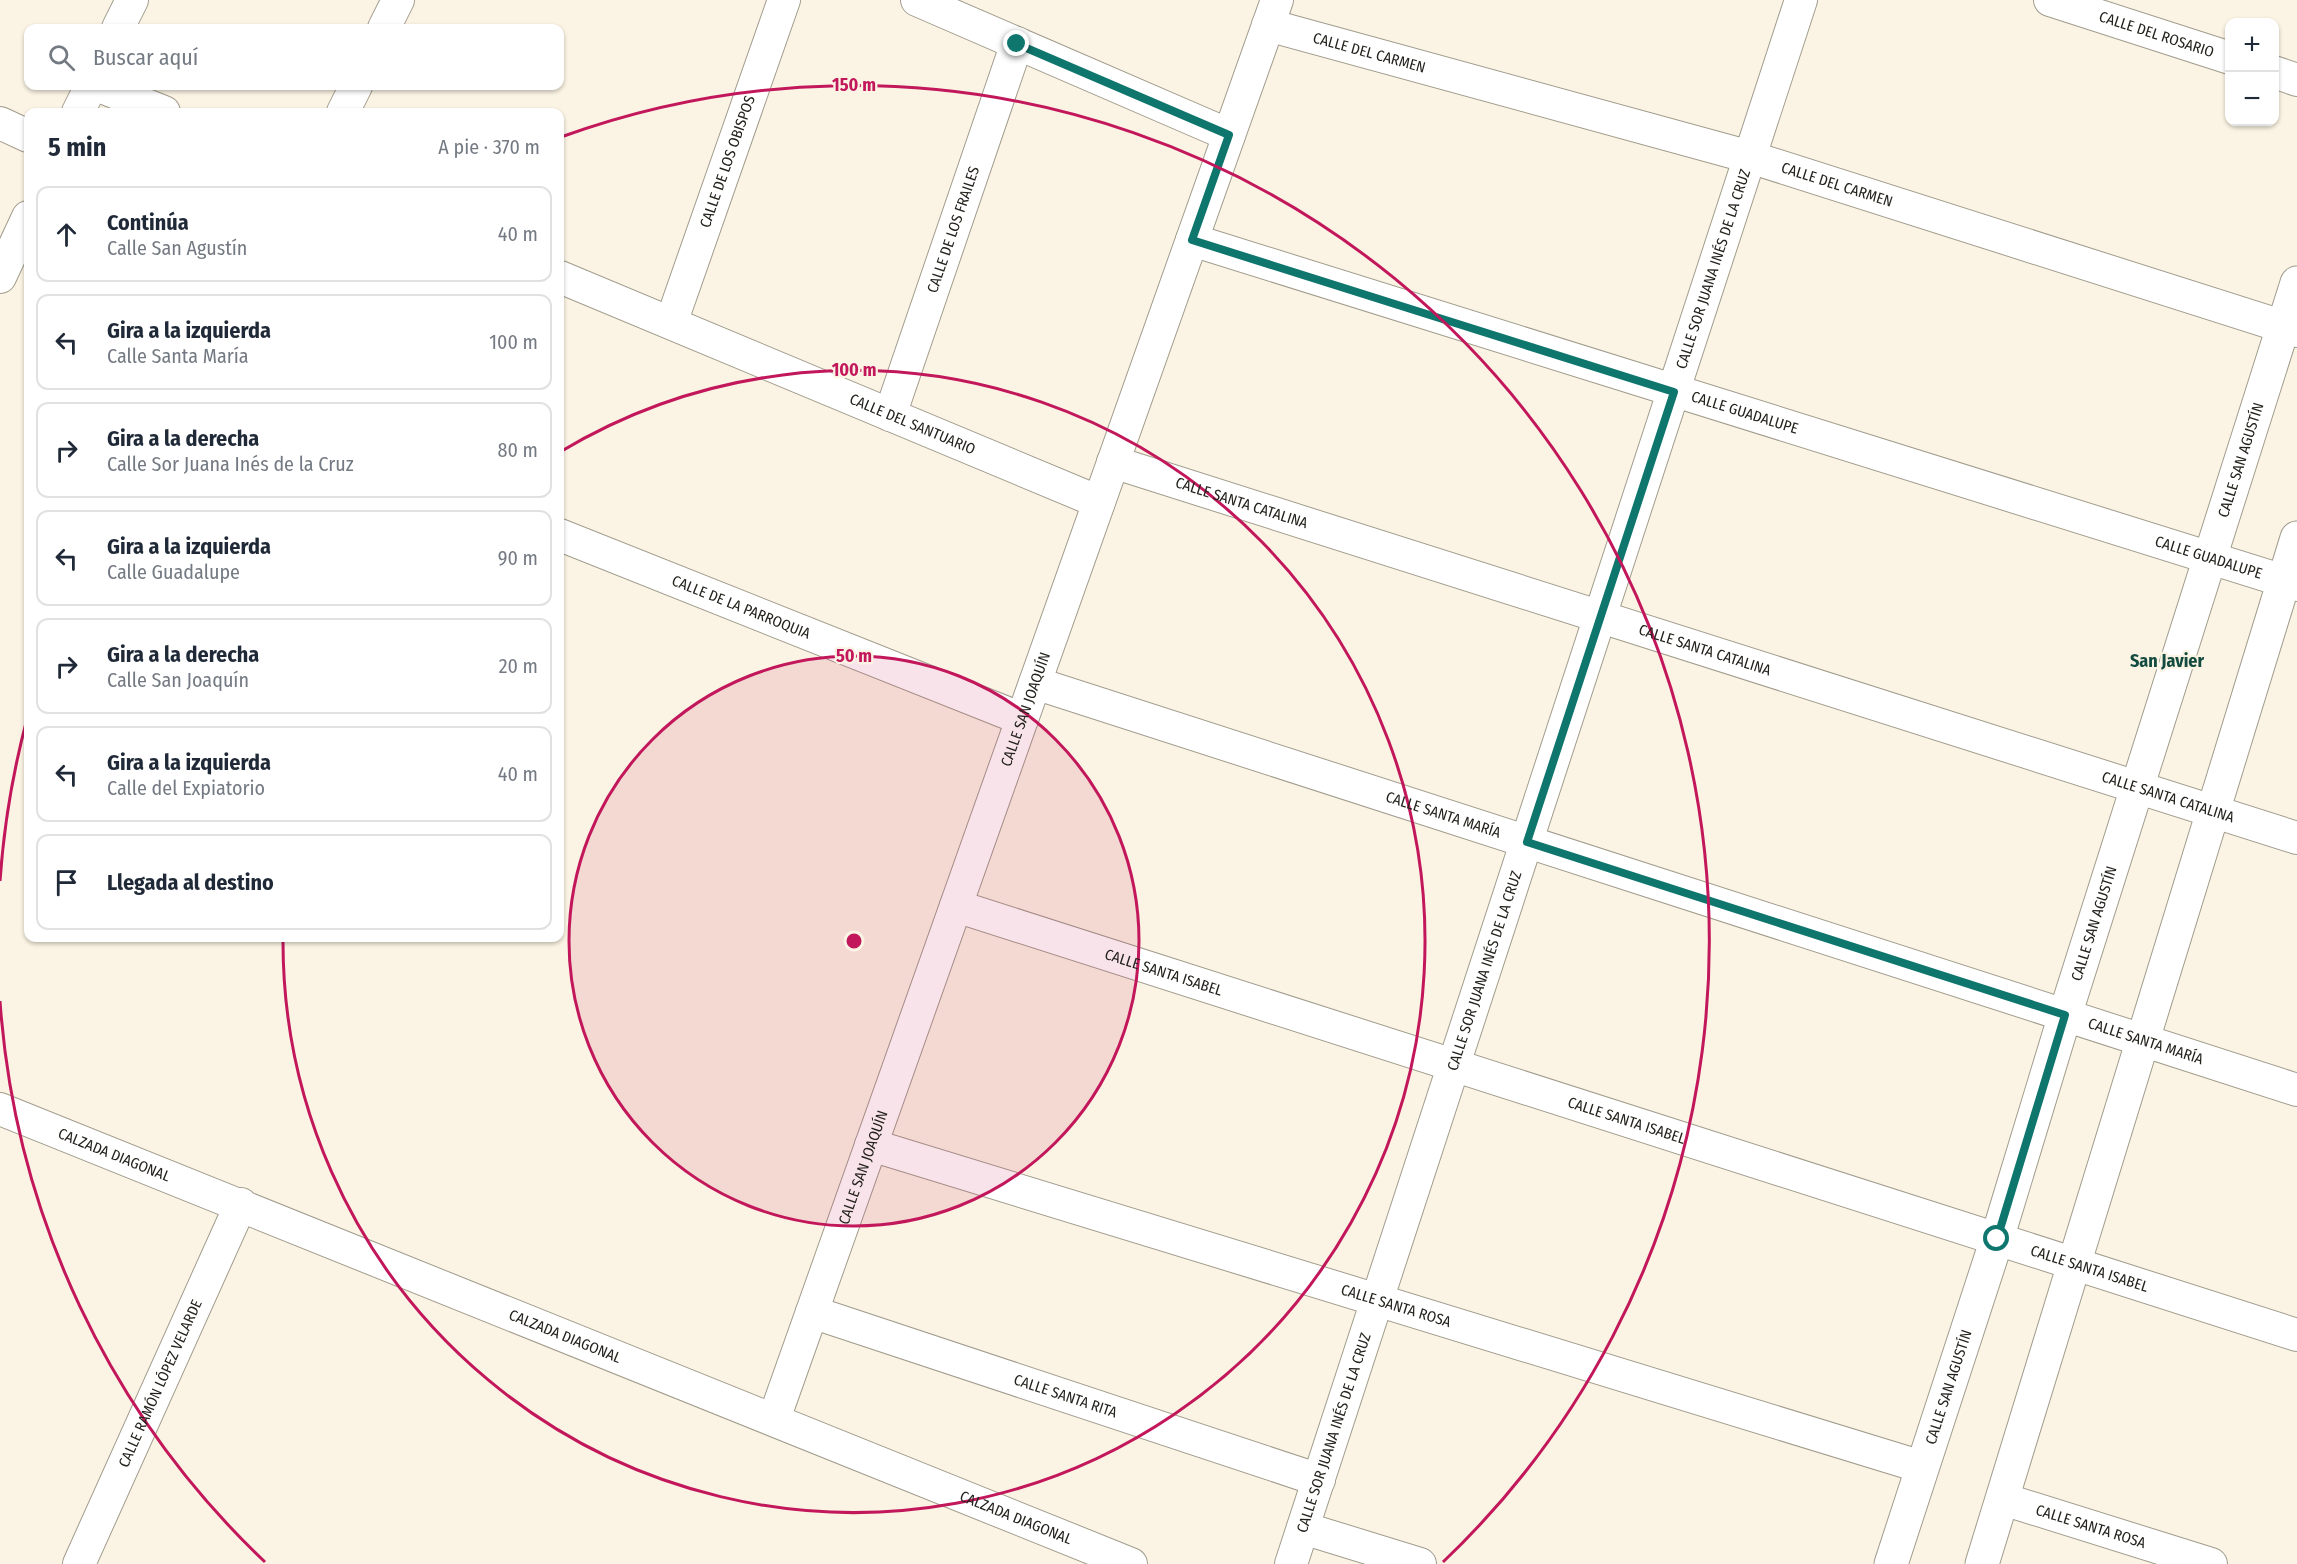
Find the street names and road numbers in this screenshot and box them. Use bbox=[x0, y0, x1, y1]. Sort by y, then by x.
street label: CALLE DEL ROSARIO bbox=[2097, 7, 2216, 61]
street label: CALLE DEL CARMEN bbox=[1311, 29, 1428, 77]
street label: CALLE DE LOS OBISPOS bbox=[696, 93, 759, 230]
street label: CALLE DEL CARMEN bbox=[1779, 159, 1895, 211]
street label: CALLE DE LOS FRAILES bbox=[923, 164, 983, 295]
street label: CALLE SOR JUANA INÉS DE LA CRUZ bbox=[1672, 167, 1754, 371]
street label: CALLE GUADALUPE bbox=[1689, 387, 1800, 438]
street label: CALLE DEL SANTUARIO bbox=[847, 390, 978, 458]
street label: CALLE SAN AGUSTÍN bbox=[2214, 400, 2267, 520]
street label: CALLE SANTA CATALINA bbox=[1173, 473, 1310, 532]
street label: CALLE GUADALUPE bbox=[2153, 532, 2264, 583]
street label: CALLE DE LA PARROQUIA bbox=[669, 572, 813, 643]
street label: CALLE SANTA CATALINA bbox=[1636, 621, 1773, 679]
street label: CALLE SAN JOAQUÍN bbox=[997, 650, 1054, 769]
street label: CALLE SANTA CATALINA bbox=[2100, 768, 2237, 827]
street label: CALLE SANTA MARÍA bbox=[1383, 788, 1503, 842]
street label: CALLE SAN AGUSTÍN bbox=[2067, 864, 2121, 983]
street label: CALLE SOR JUANA INÉS DE LA CRUZ bbox=[1444, 869, 1525, 1073]
street label: CALLE SANTA ISABEL bbox=[1103, 945, 1225, 1000]
street label: CALLE SANTA MARÍA bbox=[2086, 1014, 2206, 1068]
street label: CALLE SANTA ISABEL bbox=[1565, 1093, 1688, 1148]
street label: CALLE SAN JOAQUÍN bbox=[835, 1108, 892, 1227]
street label: CALZADA DIAGONAL bbox=[55, 1124, 173, 1186]
street label: CALLE SANTA ISABEL bbox=[2028, 1241, 2151, 1296]
street label: CALLE SANTA ROSA bbox=[1339, 1280, 1453, 1331]
street label: CALLE RAMÓN LÓPEZ VELARDE bbox=[115, 1297, 206, 1470]
street label: CALZADA DIAGONAL bbox=[506, 1306, 624, 1367]
street label: CALLE SAN AGUSTÍN bbox=[1922, 1328, 1976, 1447]
street label: CALLE SOR JUANA INÉS DE LA CRUZ bbox=[1293, 1331, 1375, 1535]
street label: CALLE SANTA RITA bbox=[1012, 1371, 1119, 1421]
street label: CALZADA DIAGONAL bbox=[957, 1487, 1075, 1548]
street label: CALLE SANTA ROSA bbox=[2034, 1501, 2148, 1552]

